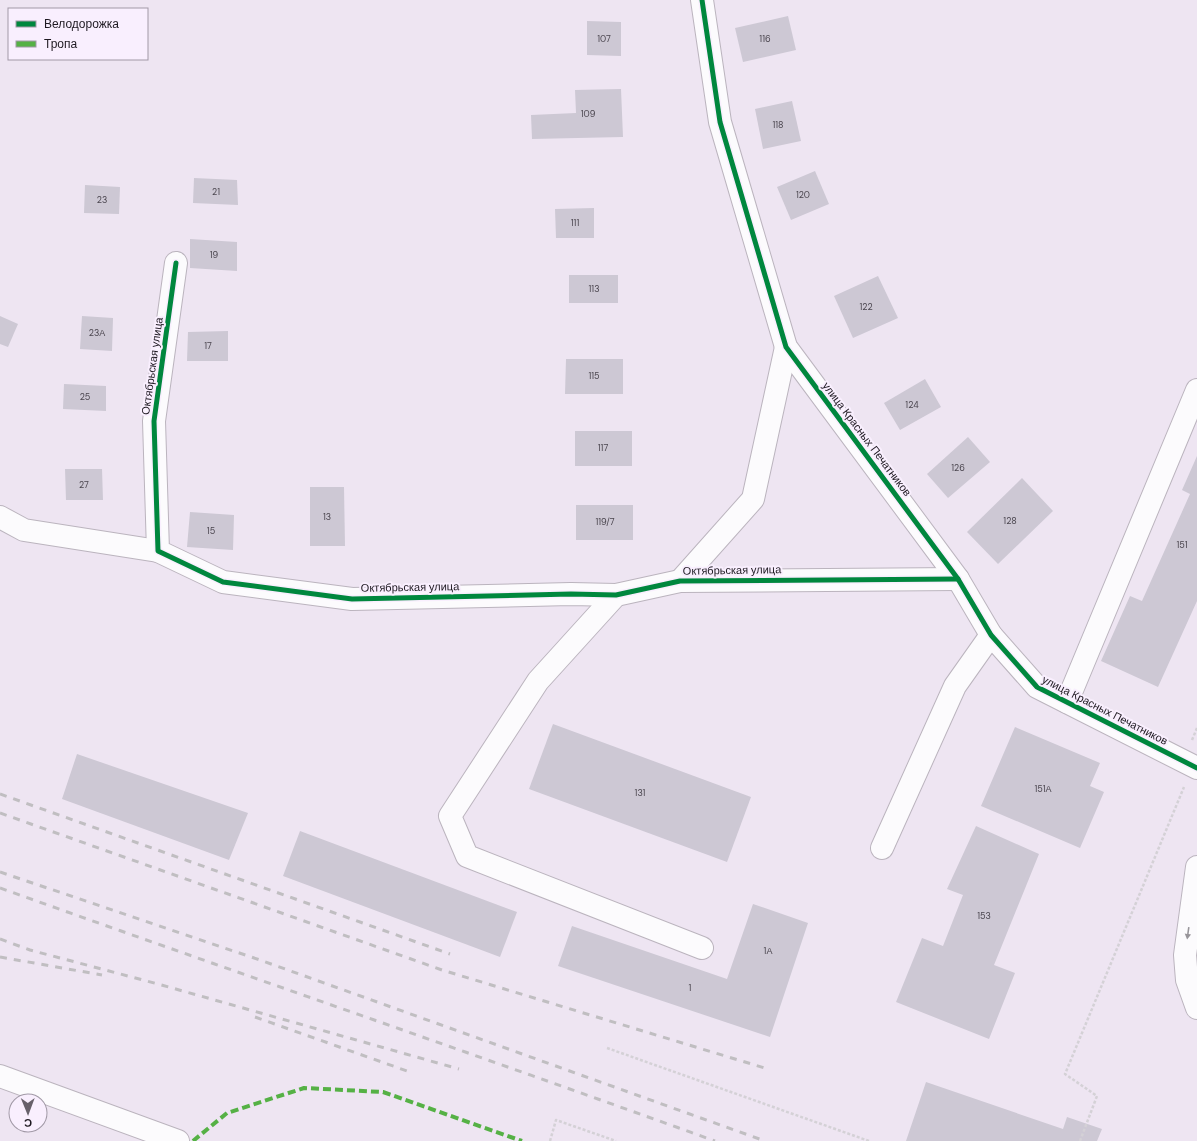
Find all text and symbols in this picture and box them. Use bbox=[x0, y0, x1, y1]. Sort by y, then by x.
legend bbox=[8, 8, 148, 60]
text: Велодорожка bbox=[44, 16, 119, 32]
house number: 107 bbox=[597, 33, 611, 45]
house number: 116 bbox=[759, 33, 771, 45]
text: Тропа bbox=[44, 36, 78, 52]
house number: 109 bbox=[581, 108, 596, 120]
house number: 118 bbox=[772, 119, 784, 131]
house number: 21 bbox=[212, 186, 220, 198]
house number: 120 bbox=[796, 189, 810, 201]
house number: 23 bbox=[97, 194, 107, 206]
house number: 111 bbox=[571, 217, 579, 229]
house number: 19 bbox=[210, 249, 219, 261]
house number: 113 bbox=[589, 283, 599, 295]
house number: 122 bbox=[859, 301, 873, 313]
street label: Октябрьская улица bbox=[138, 315, 166, 416]
house number: 23А bbox=[89, 327, 105, 339]
house number: 17 bbox=[204, 340, 212, 352]
house number: 115 bbox=[588, 370, 600, 382]
street label: улица Красных Печатников bbox=[820, 379, 915, 499]
house number: 25 bbox=[80, 391, 90, 403]
house number: 124 bbox=[905, 399, 919, 411]
house number: 117 bbox=[598, 442, 608, 454]
house number: 126 bbox=[951, 462, 965, 474]
house number: 27 bbox=[79, 479, 89, 491]
house number: 13 bbox=[323, 511, 331, 523]
house number: 128 bbox=[1003, 515, 1017, 527]
house number: 119/7 bbox=[595, 516, 615, 528]
house number: 15 bbox=[207, 525, 215, 537]
house number: 151 bbox=[1176, 539, 1188, 551]
street label: Октябрьская улица bbox=[683, 562, 782, 578]
street label: Октябрьская улица bbox=[361, 579, 460, 595]
street label: улица Красных Печатников bbox=[1040, 672, 1170, 748]
house number: 151А bbox=[1034, 783, 1052, 795]
house number: 131 bbox=[635, 787, 646, 799]
house number: 153 bbox=[977, 910, 991, 922]
one-way arrow bbox=[1185, 927, 1191, 939]
house number: 1А bbox=[764, 945, 772, 957]
house number: 1 bbox=[689, 982, 692, 994]
north arrow bbox=[8, 1093, 48, 1133]
text: С bbox=[24, 1116, 32, 1130]

